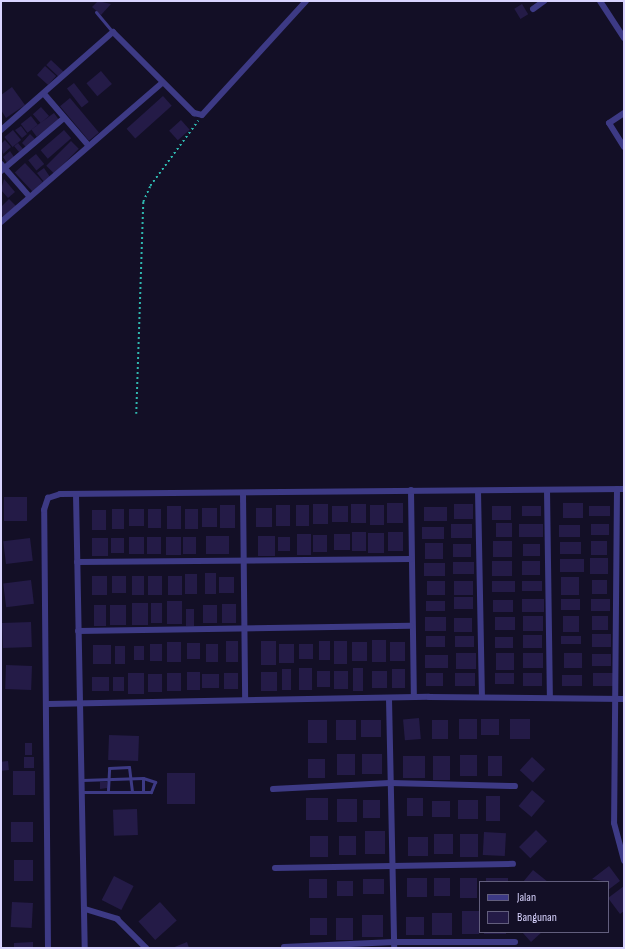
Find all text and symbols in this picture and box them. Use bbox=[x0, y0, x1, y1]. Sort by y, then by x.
legend bbox=[479, 881, 609, 933]
text: Jalan bbox=[517, 890, 536, 905]
text: Bangunan bbox=[517, 910, 557, 925]

